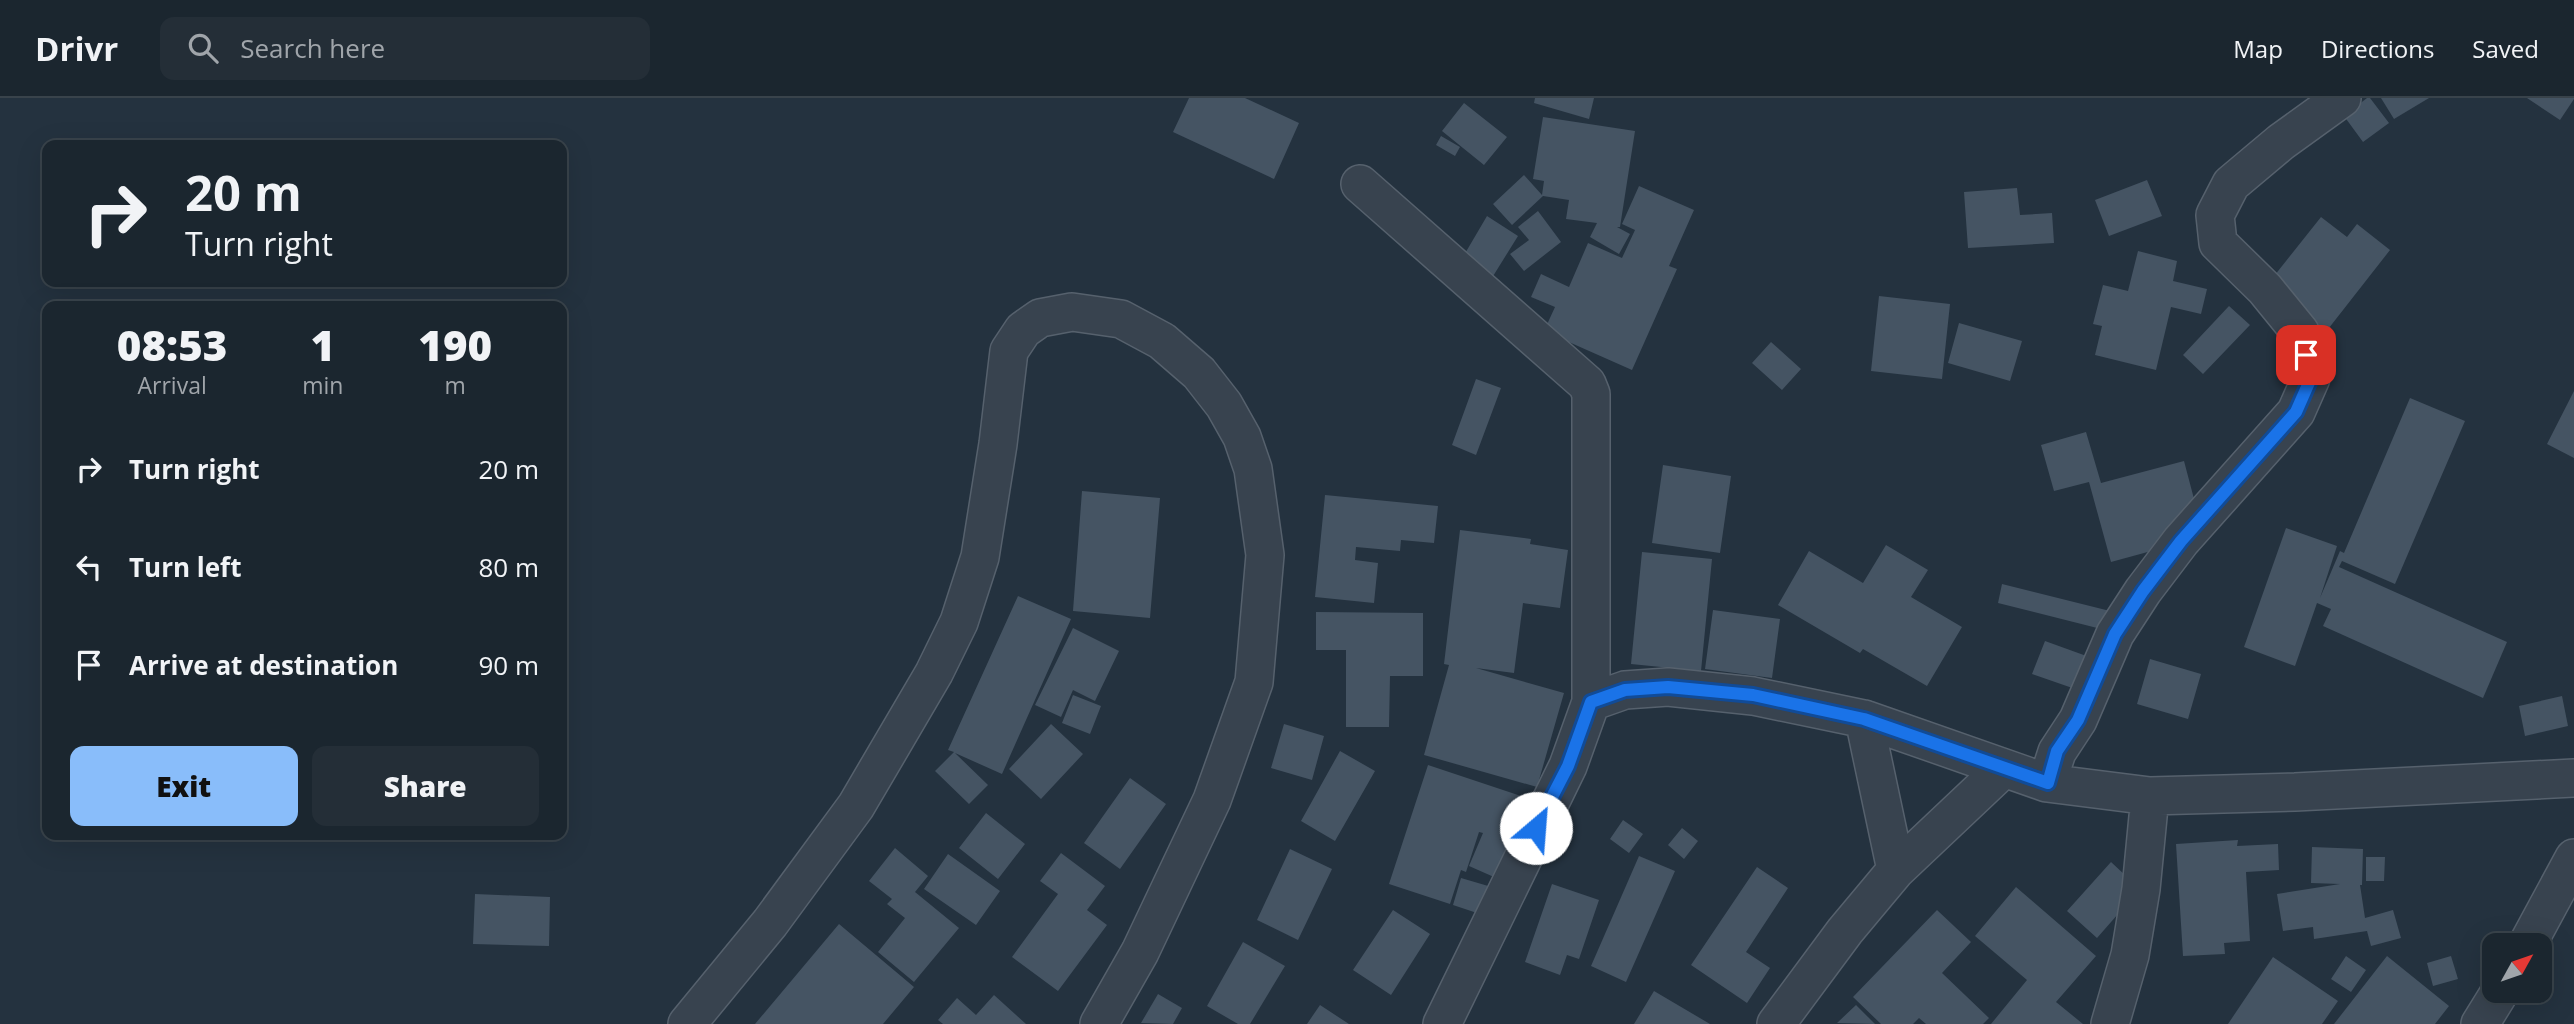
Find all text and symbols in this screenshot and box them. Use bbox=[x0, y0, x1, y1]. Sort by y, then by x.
search box bbox=[160, 17, 650, 80]
text: Drivr bbox=[35, 26, 118, 71]
icon: search bbox=[184, 29, 222, 67]
text: Search here bbox=[240, 30, 385, 66]
text: Map bbox=[2233, 32, 2283, 65]
text: Directions bbox=[2321, 32, 2434, 65]
text: Saved bbox=[2472, 32, 2539, 65]
text: 20 m bbox=[185, 159, 302, 225]
icon: right bbox=[70, 168, 161, 259]
text: Turn right bbox=[185, 222, 333, 265]
text: 08:53 bbox=[117, 316, 227, 373]
text: 1 bbox=[311, 316, 335, 373]
text: 190 bbox=[418, 316, 492, 373]
pin bbox=[2276, 325, 2336, 385]
icon: arrive bbox=[2287, 336, 2325, 374]
text: Arrival bbox=[138, 369, 207, 401]
text: min bbox=[302, 369, 343, 401]
text: m bbox=[445, 369, 466, 401]
icon: right bbox=[70, 450, 108, 488]
text: Turn right bbox=[129, 451, 260, 487]
text: 20 m bbox=[478, 451, 539, 487]
icon: left bbox=[70, 548, 108, 586]
text: Turn left bbox=[129, 549, 241, 585]
text: 80 m bbox=[478, 549, 539, 585]
icon: arrive bbox=[70, 646, 108, 684]
text: Arrive at destination bbox=[129, 647, 398, 683]
text: 90 m bbox=[478, 647, 539, 683]
button: Exit bbox=[70, 746, 298, 826]
button: Share bbox=[312, 746, 539, 826]
position arrow bbox=[1499, 791, 1573, 865]
north arrow bbox=[2482, 933, 2552, 1003]
map controls bbox=[2482, 933, 2552, 1003]

